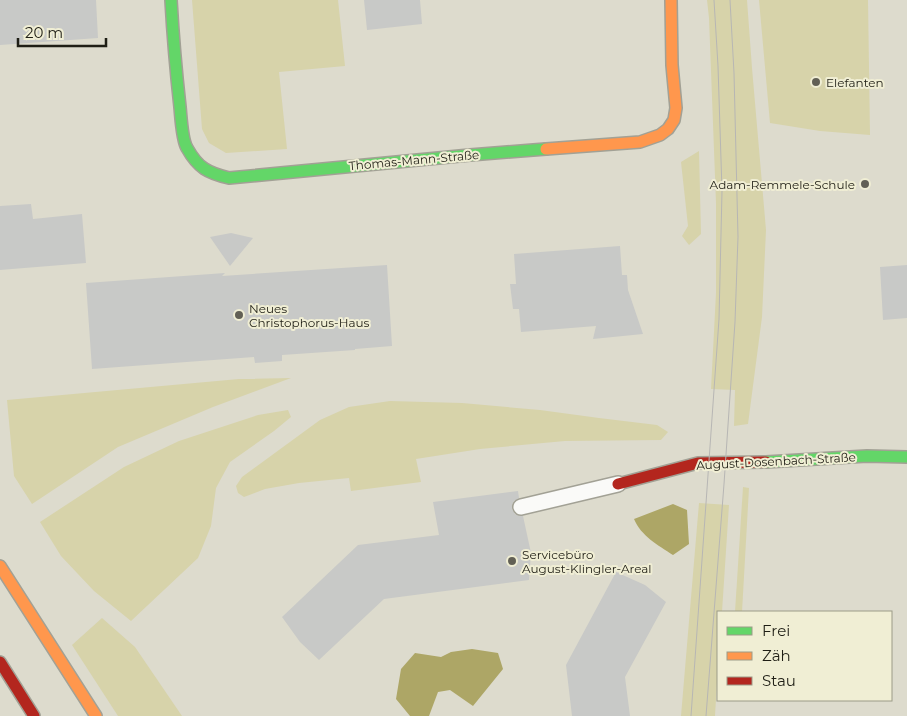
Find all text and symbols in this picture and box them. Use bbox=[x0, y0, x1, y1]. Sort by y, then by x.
scale bar bbox=[18, 15, 105, 47]
text: 20 m bbox=[25, 23, 63, 42]
place label: Elefanten bbox=[826, 75, 884, 90]
marker: Elefanten bbox=[810, 76, 822, 88]
street label: Thomas-Mann-Straße bbox=[348, 147, 480, 173]
place label: Adam-Remmele-Schule bbox=[710, 177, 855, 192]
marker: Adam-Remmele-Schule bbox=[859, 178, 871, 190]
place label: Neues Christophorus-Haus bbox=[249, 301, 370, 330]
marker: Neues Christophorus-Haus bbox=[233, 309, 245, 321]
street label: August-Dosenbach-Straße bbox=[696, 449, 856, 473]
place label: Servicebüro August-Klingler-Areal bbox=[522, 547, 652, 576]
marker: Servicebüro August-Klingler-Areal bbox=[506, 555, 518, 567]
legend bbox=[717, 611, 892, 701]
text: Frei bbox=[762, 621, 790, 640]
text: Zäh bbox=[762, 646, 791, 665]
text: Stau bbox=[762, 671, 796, 690]

